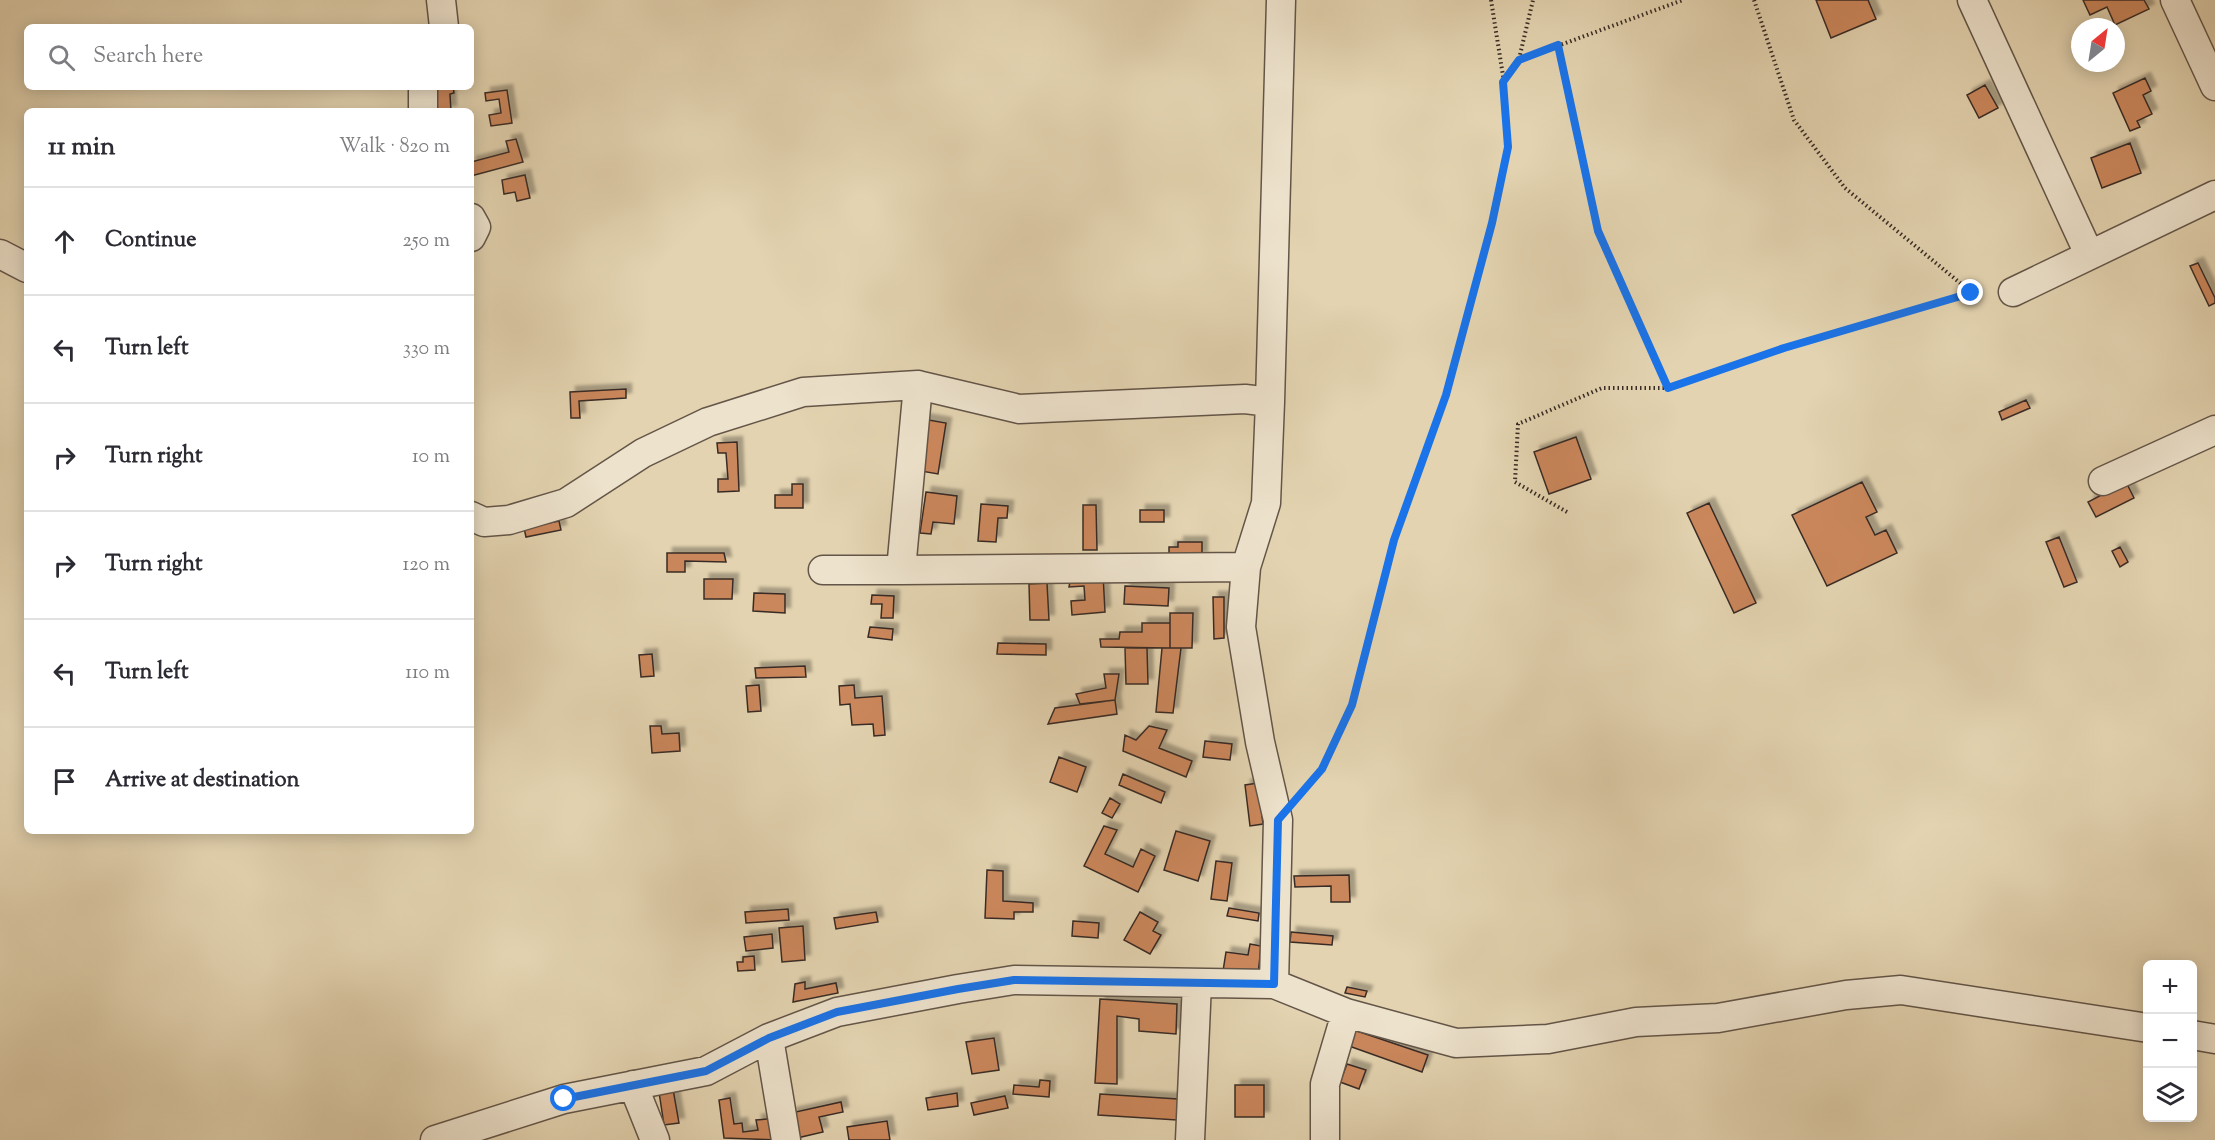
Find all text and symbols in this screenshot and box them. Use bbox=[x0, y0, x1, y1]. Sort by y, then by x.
north arrow bbox=[2071, 18, 2125, 72]
search box bbox=[24, 24, 474, 90]
icon: search bbox=[45, 41, 78, 74]
text: Search here bbox=[93, 41, 203, 73]
text: 11 min bbox=[48, 129, 115, 166]
text: Walk · 820 m bbox=[339, 133, 450, 162]
icon: ahead bbox=[48, 225, 81, 258]
text: Continue bbox=[105, 225, 196, 257]
text: 250 m bbox=[402, 227, 450, 256]
route end bbox=[1957, 279, 1983, 305]
icon: left bbox=[48, 333, 81, 366]
text: Turn left bbox=[105, 333, 188, 365]
text: 330 m bbox=[403, 335, 450, 364]
icon: right bbox=[48, 441, 81, 474]
text: Turn right bbox=[105, 441, 202, 473]
text: 10 m bbox=[412, 443, 450, 472]
icon: right bbox=[48, 549, 81, 582]
text: Turn right bbox=[105, 549, 202, 581]
text: 120 m bbox=[402, 551, 450, 580]
icon: left bbox=[48, 657, 81, 690]
text: Turn left bbox=[105, 657, 188, 689]
text: 110 m bbox=[405, 659, 450, 688]
icon: arrive bbox=[48, 765, 81, 798]
text: Arrive at destination bbox=[105, 765, 300, 797]
map controls bbox=[2143, 960, 2197, 1122]
button: + bbox=[2143, 960, 2197, 1014]
button: − bbox=[2143, 1014, 2197, 1068]
button: layers bbox=[2143, 1068, 2197, 1122]
route start bbox=[550, 1085, 576, 1111]

